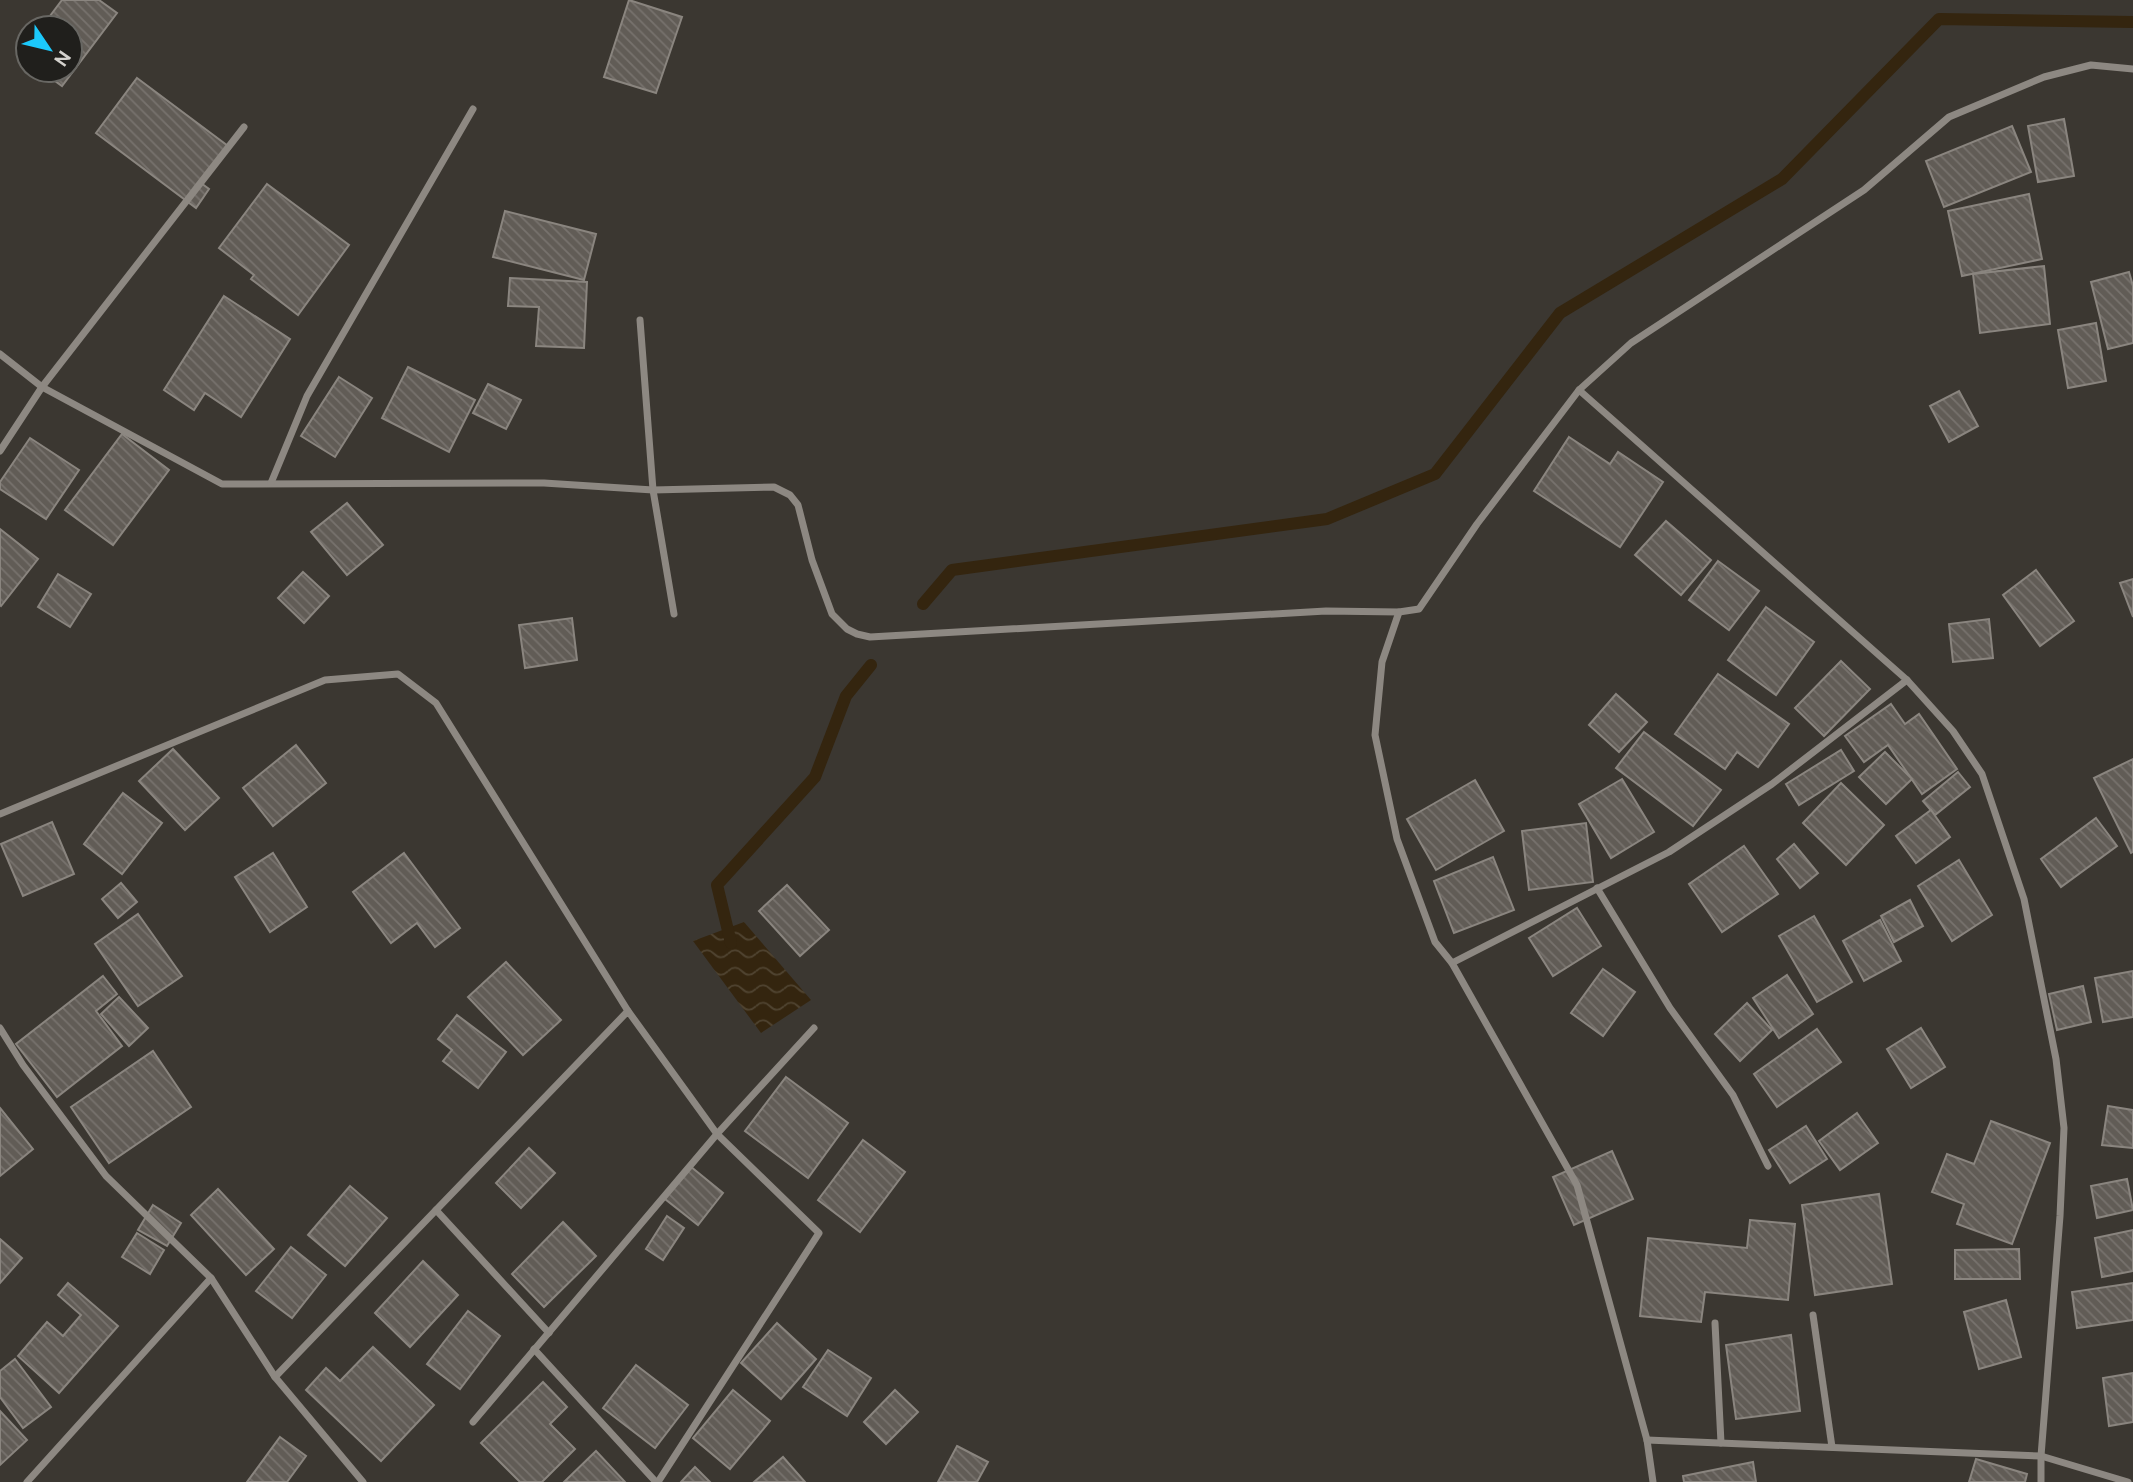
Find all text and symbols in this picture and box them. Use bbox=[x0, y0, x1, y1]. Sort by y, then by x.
north arrow bbox=[14, 14, 84, 84]
text: N bbox=[50, 47, 76, 71]

